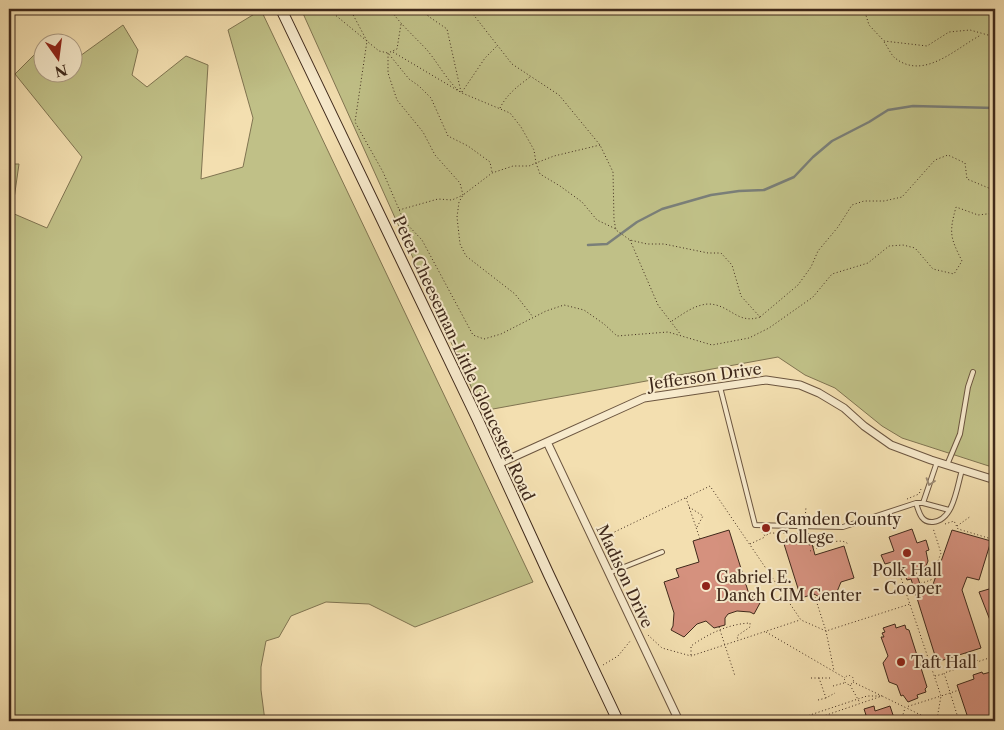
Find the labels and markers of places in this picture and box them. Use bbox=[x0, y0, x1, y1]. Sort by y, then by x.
place label: Camden County College bbox=[776, 509, 902, 547]
marker: Camden County College bbox=[760, 522, 772, 534]
marker: Polk Hall - Cooper bbox=[901, 547, 913, 559]
place label: Polk Hall - Cooper bbox=[872, 560, 942, 598]
place label: Gabriel E. Danch CIM Center bbox=[716, 567, 862, 605]
marker: Gabriel E. Danch CIM Center bbox=[700, 580, 712, 592]
place label: Taft Hall bbox=[911, 652, 977, 672]
marker: Taft Hall bbox=[895, 656, 907, 668]

